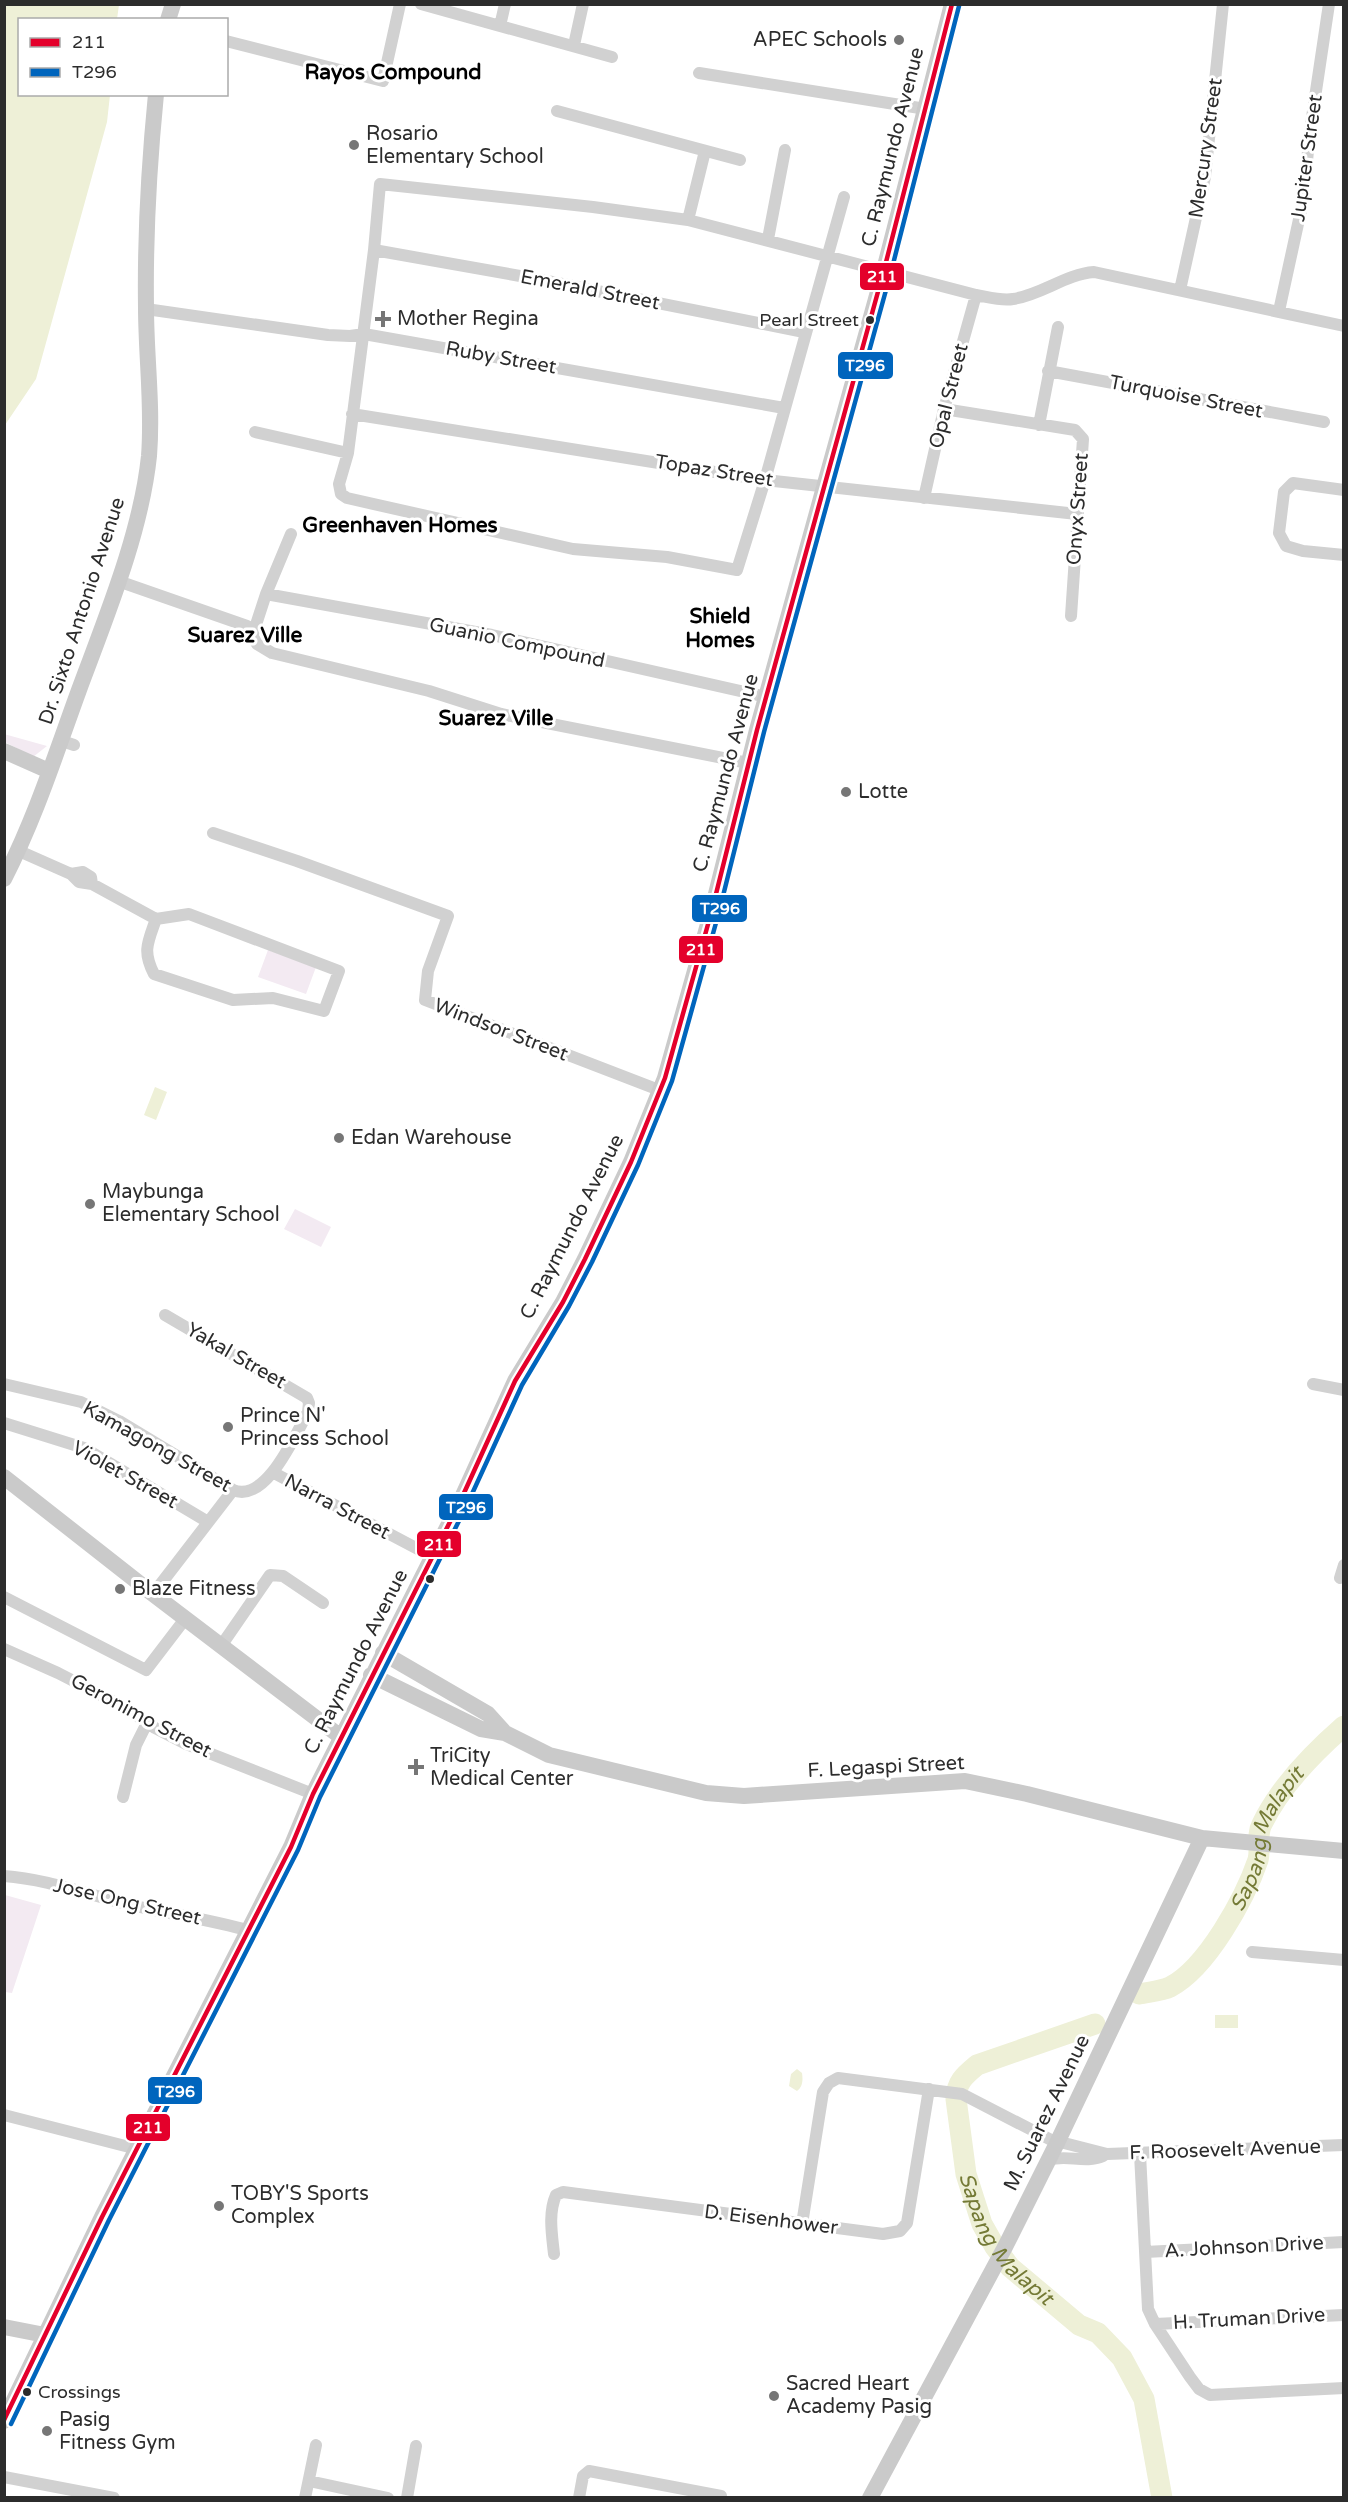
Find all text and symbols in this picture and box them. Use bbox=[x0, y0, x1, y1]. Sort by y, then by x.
legend bbox=[18, 18, 228, 96]
place label: APEC Schools bbox=[753, 28, 887, 52]
text: 211 bbox=[72, 31, 106, 53]
marker: APEC Schools bbox=[892, 33, 906, 47]
street label: C. Raymundo Avenue bbox=[857, 45, 929, 249]
district label: Rayos Compound bbox=[304, 60, 482, 85]
text: T296 bbox=[72, 61, 117, 83]
street label: Mercury Street bbox=[1184, 76, 1228, 220]
street label: Jupiter Street bbox=[1286, 93, 1328, 223]
place label: Rosario Elementary School bbox=[366, 122, 544, 169]
marker: Rosario Elementary School bbox=[347, 138, 361, 152]
line badge: 211 bbox=[859, 262, 905, 291]
street label: Emerald Street bbox=[518, 265, 662, 315]
text: 211 bbox=[867, 267, 897, 287]
place label: Mother Regina bbox=[397, 307, 539, 331]
place label: Pearl Street bbox=[759, 309, 859, 331]
marker: Mother Regina bbox=[374, 310, 392, 328]
marker: Pearl Street bbox=[864, 314, 876, 326]
street label: Ruby Street bbox=[444, 336, 559, 380]
street label: Opal Street bbox=[924, 341, 974, 451]
line badge: T296 bbox=[837, 351, 894, 380]
text: T296 bbox=[844, 356, 885, 376]
street label: Turquoise Street bbox=[1107, 370, 1265, 424]
street label: Topaz Street bbox=[653, 450, 775, 492]
street label: Onyx Street bbox=[1062, 452, 1094, 566]
street label: Dr. Sixto Antonio Avenue bbox=[34, 494, 130, 728]
district label: Greenhaven Homes bbox=[302, 513, 498, 538]
district label: Shield Homes bbox=[685, 604, 755, 653]
street label: Guanio Compound bbox=[427, 613, 607, 673]
district label: Suarez Ville bbox=[188, 623, 303, 648]
street label: C. Raymundo Avenue bbox=[688, 671, 764, 875]
district label: Suarez Ville bbox=[439, 706, 554, 731]
place label: Lotte bbox=[858, 780, 908, 804]
marker: Lotte bbox=[839, 785, 853, 799]
line badge: T296 bbox=[691, 894, 748, 923]
text: T296 bbox=[699, 899, 740, 919]
line badge: 211 bbox=[678, 935, 724, 964]
text: 211 bbox=[686, 940, 716, 960]
street label: Windsor Street bbox=[431, 993, 572, 1067]
place label: Edan Warehouse bbox=[351, 1126, 512, 1150]
street label: C. Raymundo Avenue bbox=[515, 1130, 629, 1324]
marker: Edan Warehouse bbox=[332, 1131, 346, 1145]
place label: Maybunga Elementary School bbox=[102, 1180, 280, 1227]
marker: Maybunga Elementary School bbox=[83, 1197, 97, 1211]
street label: Yakal Street bbox=[182, 1318, 291, 1394]
street label: Kamagong Street bbox=[79, 1396, 236, 1498]
place label: Prince N' Princess School bbox=[240, 1404, 389, 1451]
marker: Prince N' Princess School bbox=[221, 1420, 235, 1434]
street label: Violet Street bbox=[68, 1436, 182, 1514]
street label: Narra Street bbox=[280, 1469, 394, 1545]
line badge: T296 bbox=[438, 1493, 494, 1521]
text: T296 bbox=[445, 1498, 486, 1518]
line badge: 211 bbox=[416, 1530, 462, 1558]
text: 211 bbox=[424, 1535, 454, 1555]
street label: C. Raymundo Avenue bbox=[299, 1565, 413, 1759]
unlabelled marker bbox=[424, 1573, 436, 1585]
place label: Blaze Fitness bbox=[132, 1577, 256, 1601]
marker: Blaze Fitness bbox=[113, 1582, 127, 1596]
street label: Geronimo Street bbox=[66, 1669, 216, 1763]
place label: TriCity Medical Center bbox=[430, 1744, 574, 1791]
street label: F. Legaspi Street bbox=[807, 1751, 966, 1783]
marker: TriCity Medical Center bbox=[407, 1758, 425, 1776]
water label: Sapang Malapit bbox=[1225, 1760, 1310, 1915]
street label: Jose Ong Street bbox=[51, 1873, 204, 1931]
street label: M. Suarez Avenue bbox=[999, 2031, 1095, 2195]
line badge: T296 bbox=[147, 2076, 203, 2105]
text: T296 bbox=[154, 2082, 195, 2102]
line badge: 211 bbox=[125, 2113, 171, 2142]
text: 211 bbox=[133, 2118, 163, 2138]
street label: F. Roosevelt Avenue bbox=[1129, 2135, 1321, 2165]
water label: Sapang Malapit bbox=[954, 2169, 1060, 2312]
place label: TOBY'S Sports Complex bbox=[231, 2182, 369, 2229]
marker: TOBY'S Sports Complex bbox=[212, 2199, 226, 2213]
street label: D. Eisenhower bbox=[703, 2200, 840, 2240]
street label: A. Johnson Drive bbox=[1164, 2231, 1324, 2263]
street label: H. Truman Drive bbox=[1172, 2303, 1326, 2335]
place label: Sacred Heart Academy Pasig bbox=[786, 2372, 932, 2419]
place label: Crossings bbox=[38, 2381, 121, 2403]
marker: Crossings bbox=[21, 2386, 33, 2398]
marker: Sacred Heart Academy Pasig bbox=[767, 2389, 781, 2403]
place label: Pasig Fitness Gym bbox=[59, 2408, 176, 2455]
marker: Pasig Fitness Gym bbox=[40, 2424, 54, 2438]

